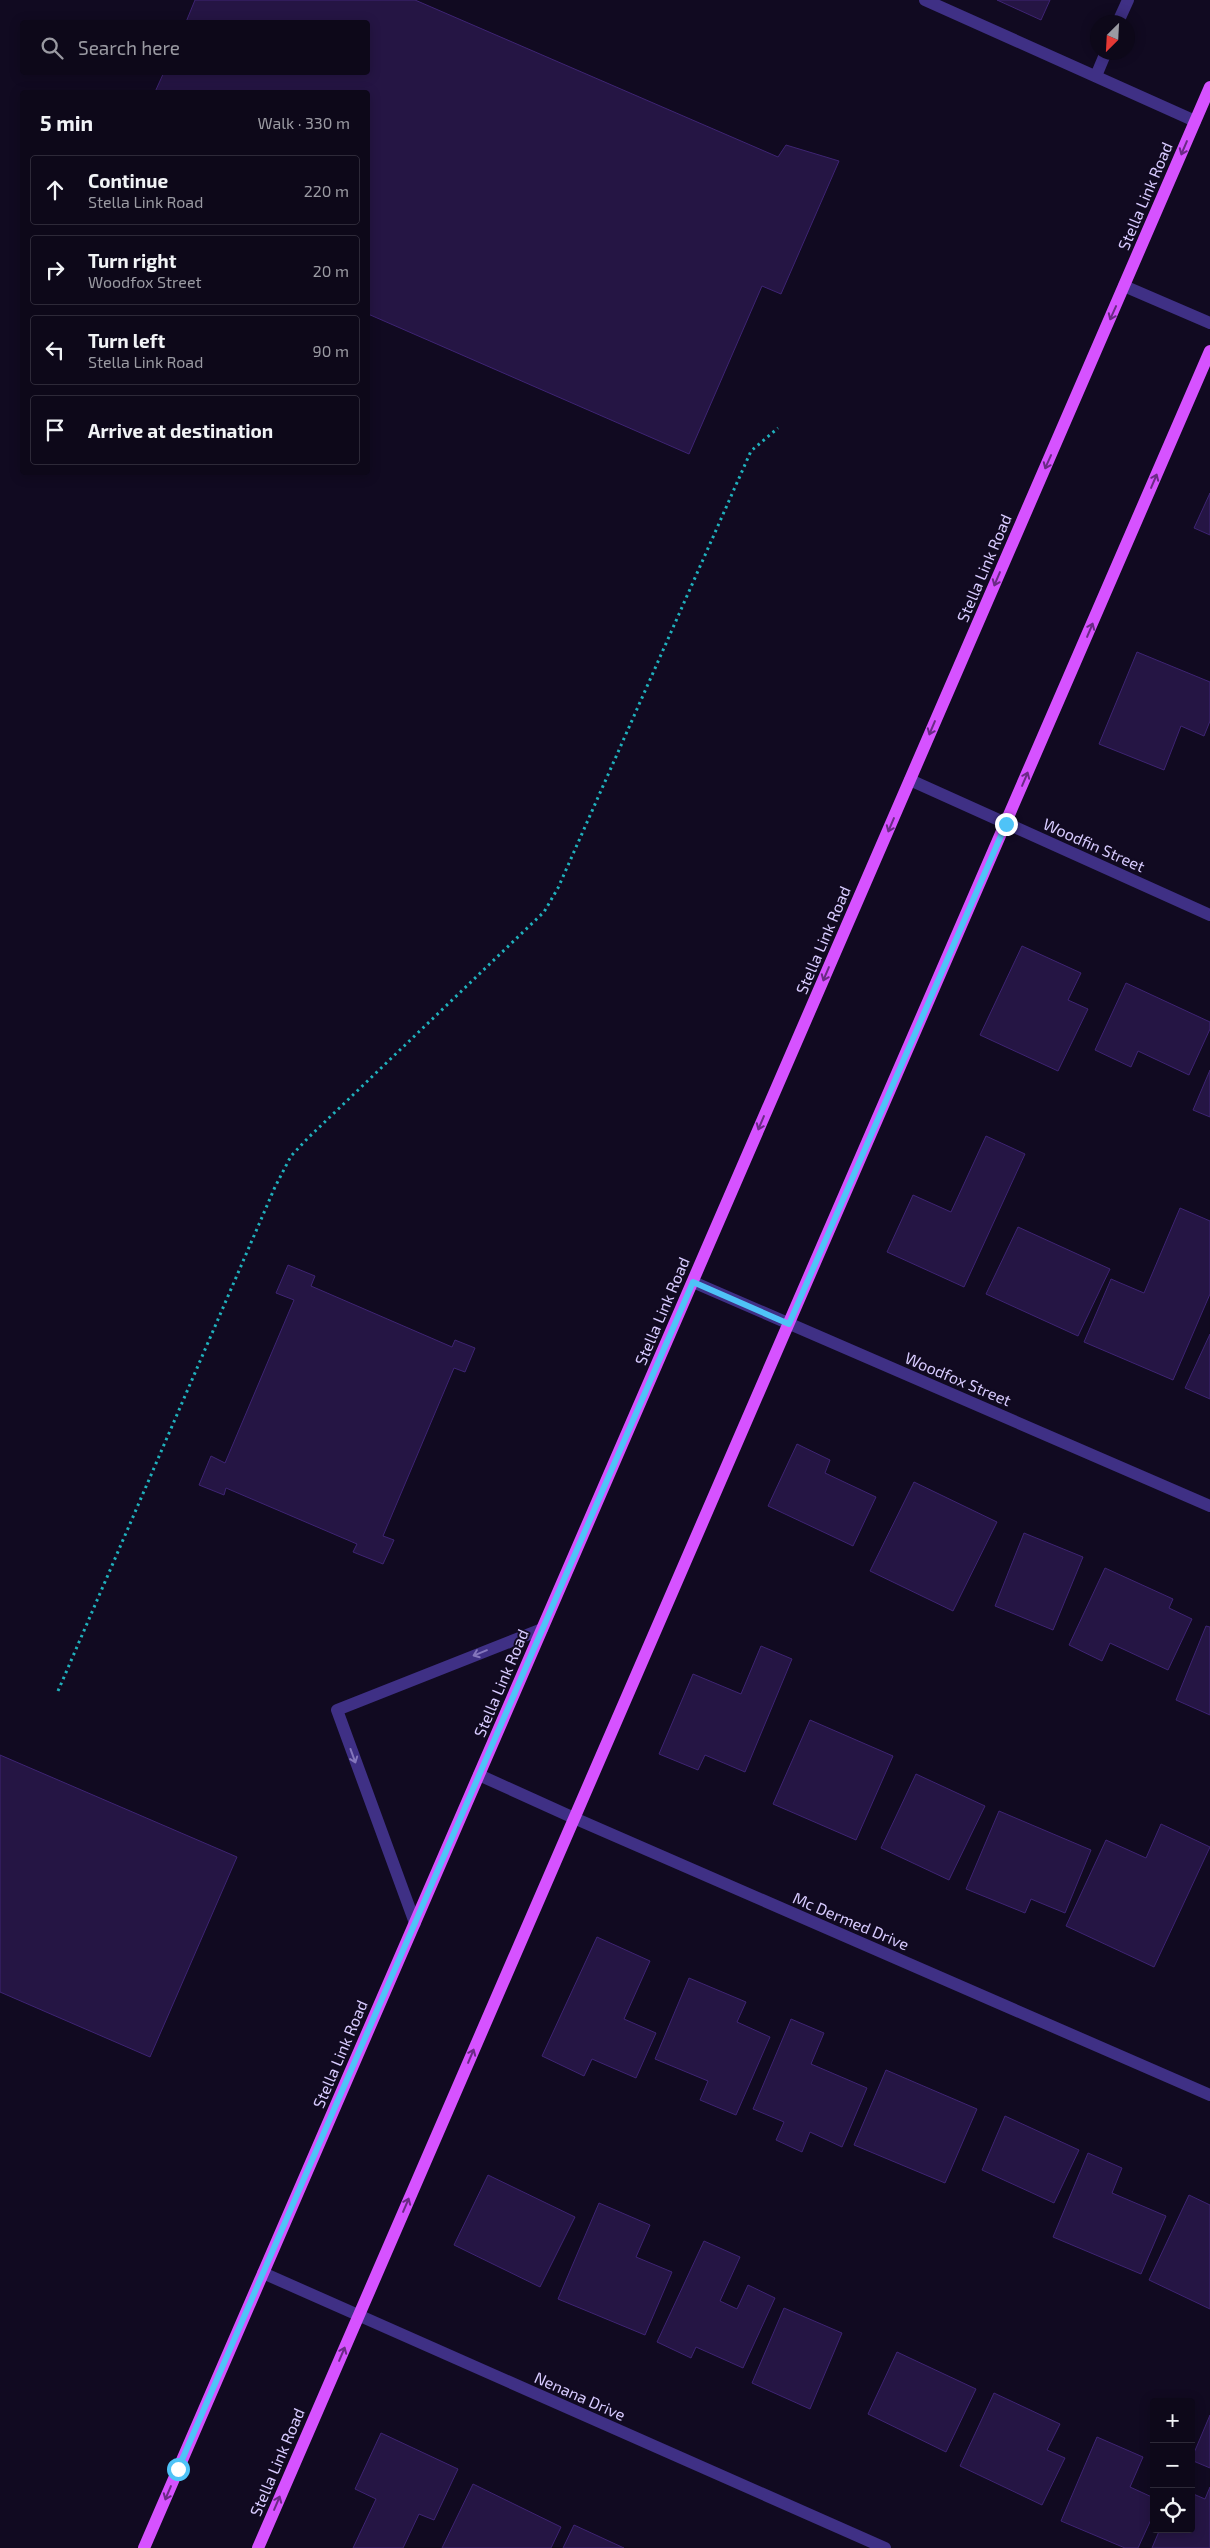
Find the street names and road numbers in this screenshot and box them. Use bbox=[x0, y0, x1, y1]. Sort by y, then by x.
street label: Stella Link Road bbox=[1113, 139, 1176, 253]
street label: Stella Link Road bbox=[952, 511, 1015, 625]
street label: Woodfin Street bbox=[1040, 814, 1148, 875]
street label: Stella Link Road bbox=[791, 883, 854, 997]
street label: Stella Link Road bbox=[630, 1254, 693, 1368]
street label: Woodfox Street bbox=[902, 1348, 1014, 1409]
street label: Stella Link Road bbox=[469, 1626, 532, 1740]
street label: Mc Dermed Drive bbox=[790, 1887, 912, 1954]
street label: Stella Link Road bbox=[308, 1997, 371, 2111]
street label: Nenana Drive bbox=[532, 2367, 629, 2424]
street label: Stella Link Road bbox=[245, 2405, 308, 2519]

